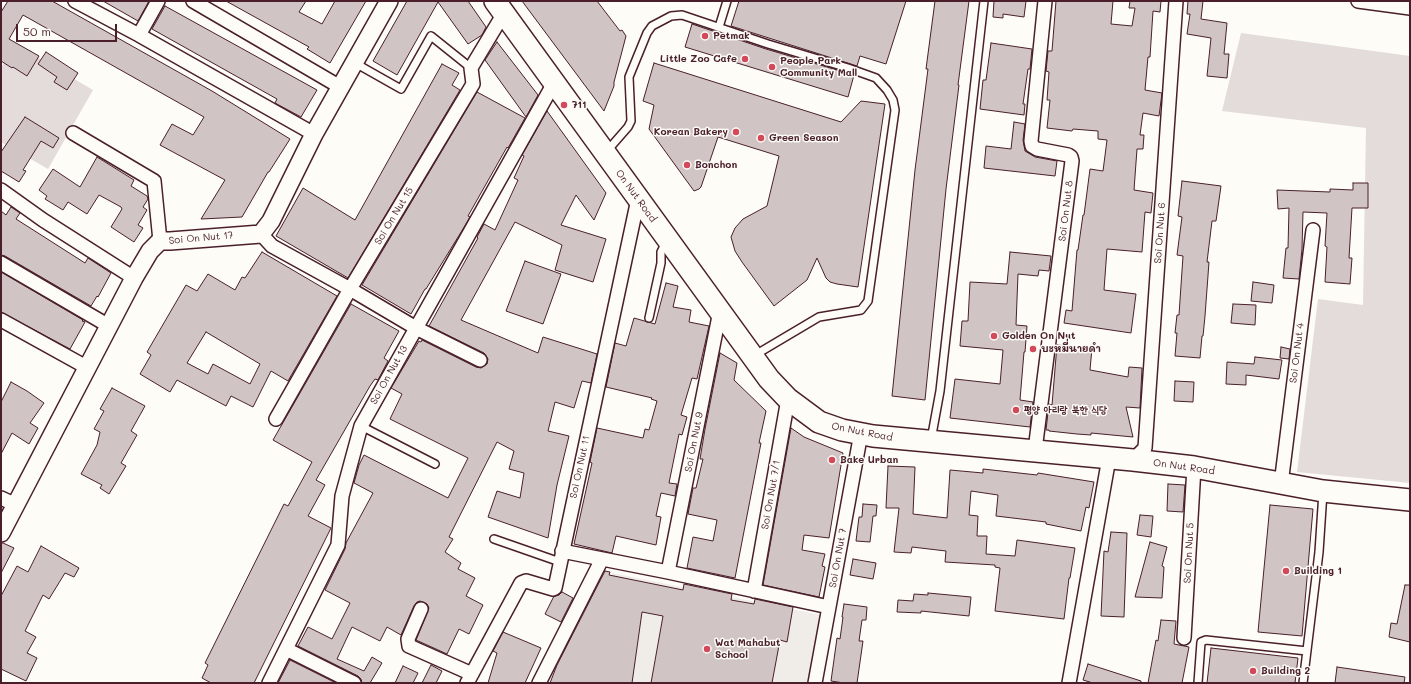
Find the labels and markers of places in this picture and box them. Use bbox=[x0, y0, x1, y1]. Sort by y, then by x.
place label: Petmak bbox=[713, 30, 750, 42]
marker: Petmak bbox=[700, 31, 710, 41]
place label: Little Zoo Cafe bbox=[660, 53, 737, 65]
marker: Little Zoo Cafe bbox=[740, 54, 750, 64]
place label: People Park Community Mall bbox=[780, 55, 857, 78]
marker: People Park Community Mall bbox=[767, 62, 777, 72]
place label: 711 bbox=[572, 99, 586, 111]
marker: 711 bbox=[559, 100, 569, 110]
place label: Korean Bakery bbox=[654, 126, 728, 138]
marker: Korean Bakery bbox=[731, 127, 741, 137]
place label: Green Season bbox=[769, 132, 838, 144]
marker: Green Season bbox=[756, 133, 766, 143]
place label: Bonchon bbox=[695, 159, 737, 171]
marker: Bonchon bbox=[682, 160, 692, 170]
place label: Golden On Nut bbox=[1002, 330, 1075, 342]
marker: Golden On Nut bbox=[989, 331, 999, 341]
place label: บะหมี่นายดำ bbox=[1041, 343, 1101, 355]
marker: บะหมี่นายดำ bbox=[1028, 344, 1038, 354]
place label: 평양 아리랑 북한 식당 bbox=[1024, 404, 1107, 416]
marker: 평양 아리랑 북한 식당 bbox=[1011, 405, 1021, 415]
place label: Bake Urban bbox=[840, 454, 898, 466]
marker: Bake Urban bbox=[827, 455, 837, 465]
place label: Building 1 bbox=[1294, 565, 1342, 577]
marker: Building 1 bbox=[1281, 566, 1291, 576]
place label: Wat Mahabut School bbox=[715, 637, 780, 660]
marker: Wat Mahabut School bbox=[702, 644, 712, 654]
place label: Building 2 bbox=[1261, 665, 1310, 677]
marker: Building 2 bbox=[1248, 666, 1258, 676]

